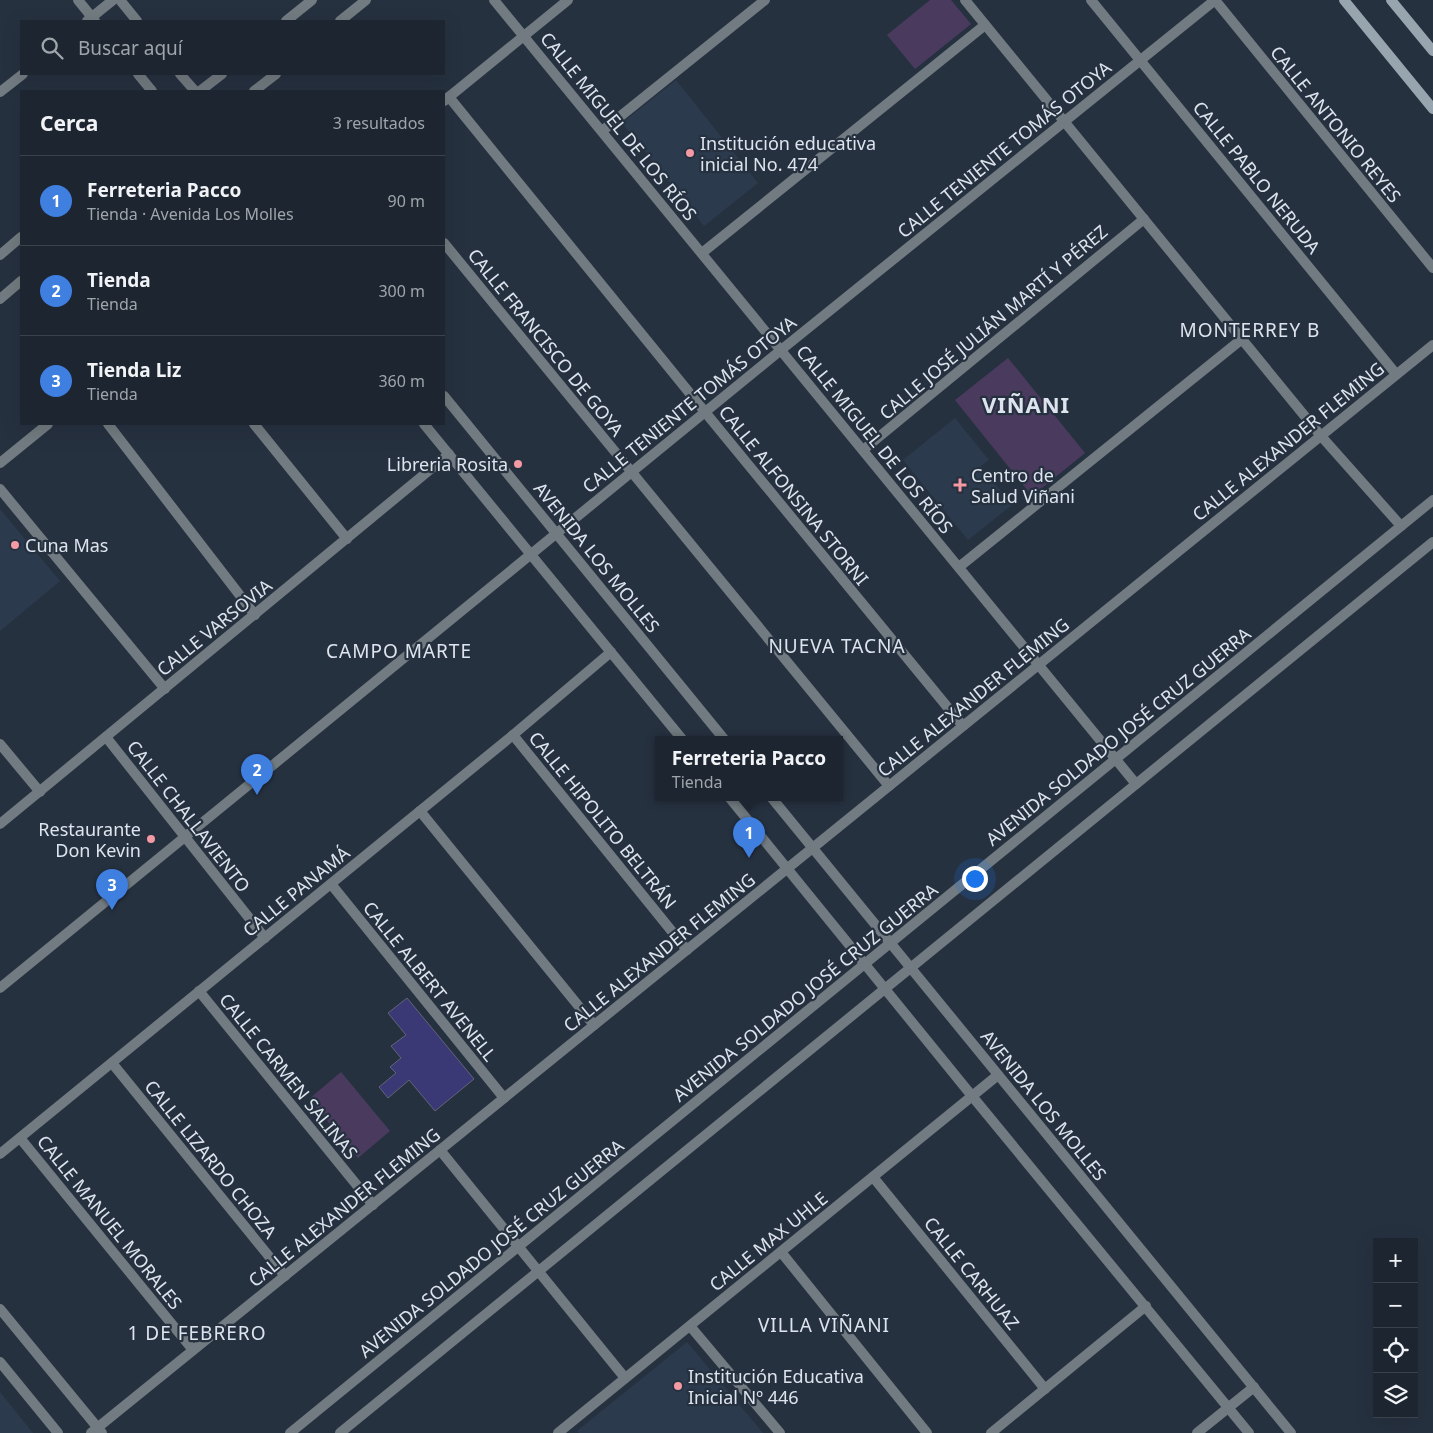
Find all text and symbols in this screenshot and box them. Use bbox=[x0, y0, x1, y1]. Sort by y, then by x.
search box bbox=[20, 20, 445, 75]
street label: CALLE MIGUEL DE LOS RÍOS bbox=[535, 27, 703, 225]
icon: search bbox=[38, 34, 66, 62]
text: Buscar aquí bbox=[78, 35, 183, 61]
street label: CALLE ANTONIO REYES bbox=[1265, 41, 1407, 207]
street label: CALLE TENIENTE TOMÁS OTOYA bbox=[892, 55, 1116, 243]
street label: CALLE PABLO NERUDA bbox=[1188, 96, 1326, 259]
text: Cerca bbox=[40, 109, 98, 137]
text: 3 resultados bbox=[333, 112, 425, 134]
place label: Institución educativa inicial No. 474 bbox=[700, 131, 876, 176]
marker: Institución educativa inicial No. 474 bbox=[684, 147, 696, 159]
text: Ferreteria Pacco bbox=[87, 177, 241, 203]
text: 1 bbox=[51, 190, 61, 212]
text: 90 m bbox=[388, 190, 425, 212]
text: Tienda · Avenida Los Molles bbox=[87, 203, 294, 225]
street label: CALLE JOSÉ JULIÁN MARTÍ Y PÉREZ bbox=[874, 219, 1112, 425]
street label: CALLE FRANCISCO DE GOYA bbox=[463, 243, 629, 441]
text: Tienda bbox=[87, 267, 151, 293]
text: 2 bbox=[51, 280, 61, 302]
text: 300 m bbox=[378, 280, 425, 302]
text: Tienda bbox=[87, 293, 138, 315]
street label: CALLE TENIENTE TOMÁS OTOYA bbox=[577, 310, 801, 498]
district label: MONTERREY B bbox=[1180, 317, 1320, 343]
street label: CALLE MIGUEL DE LOS RÍOS bbox=[791, 340, 959, 538]
street label: CALLE ALEXANDER FLEMING bbox=[1187, 356, 1389, 526]
text: Tienda Liz bbox=[87, 357, 181, 383]
text: 3 bbox=[51, 370, 61, 392]
text: 360 m bbox=[378, 370, 425, 392]
text: Tienda bbox=[87, 383, 138, 405]
district label: VIÑANI bbox=[982, 389, 1070, 419]
street label: CALLE ALFONSINA STORNI bbox=[714, 400, 874, 590]
place label: Libreria Rosita bbox=[387, 452, 508, 476]
marker: Libreria Rosita bbox=[512, 458, 524, 470]
place label: Centro de Salud Viñani bbox=[971, 463, 1075, 508]
street label: AVENIDA LOS MOLLES bbox=[529, 477, 665, 637]
marker: Centro de Salud Viñani bbox=[953, 478, 967, 492]
place label: Cuna Mas bbox=[25, 533, 108, 557]
marker: Cuna Mas bbox=[9, 539, 21, 551]
street label: CALLE VARSOVIA bbox=[152, 573, 277, 681]
street label: CALLE ALEXANDER FLEMING bbox=[872, 612, 1074, 782]
street label: AVENIDA SOLDADO JOSÉ CRUZ GUERRA bbox=[981, 621, 1256, 851]
district label: NUEVA TACNA bbox=[768, 633, 906, 659]
district label: CAMPO MARTE bbox=[326, 638, 472, 664]
street label: CALLE HIPOLITO BELTRÁN bbox=[524, 726, 682, 914]
street label: CALLE CHALLAVIENTO bbox=[122, 735, 256, 897]
popup bbox=[655, 736, 843, 801]
text: Ferreteria Pacco bbox=[672, 745, 826, 771]
pin: 2 bbox=[241, 754, 273, 795]
text: Tienda bbox=[672, 771, 723, 793]
place label: Restaurante Don Kevin bbox=[38, 817, 141, 862]
pin: 1 bbox=[733, 817, 765, 858]
marker: Restaurante Don Kevin bbox=[145, 833, 157, 845]
street label: CALLE PANAMÁ bbox=[238, 840, 355, 942]
your location bbox=[962, 866, 988, 892]
street label: CALLE ALEXANDER FLEMING bbox=[558, 867, 760, 1037]
pin: 3 bbox=[96, 869, 128, 910]
street label: AVENIDA SOLDADO JOSÉ CRUZ GUERRA bbox=[668, 877, 943, 1107]
street label: CALLE ALBERT AVENELL bbox=[358, 896, 502, 1066]
street label: CALLE CARMEN SALINAS bbox=[214, 988, 364, 1164]
street label: AVENIDA LOS MOLLES bbox=[976, 1025, 1112, 1185]
street label: CALLE LIZARDO CHOZA bbox=[140, 1075, 283, 1244]
street label: CALLE ALEXANDER FLEMING bbox=[243, 1122, 445, 1292]
street label: CALLE MANUEL MORALES bbox=[32, 1130, 188, 1314]
street label: AVENIDA SOLDADO JOSÉ CRUZ GUERRA bbox=[354, 1133, 629, 1363]
street label: CALLE MAX UHLE bbox=[704, 1186, 832, 1296]
street label: CALLE CARHUAZ bbox=[919, 1212, 1025, 1334]
map controls bbox=[1373, 1238, 1418, 1418]
button: + bbox=[1373, 1238, 1418, 1283]
button: − bbox=[1373, 1283, 1418, 1328]
district label: VILLA VIÑANI bbox=[758, 1312, 890, 1338]
district label: 1 DE FEBRERO bbox=[128, 1320, 267, 1346]
button: locate bbox=[1373, 1328, 1418, 1373]
place label: Institución Educativa Inicial Nº 446 bbox=[688, 1364, 864, 1409]
button: layers bbox=[1373, 1373, 1418, 1418]
marker: Institución Educativa Inicial Nº 446 bbox=[672, 1380, 684, 1392]

